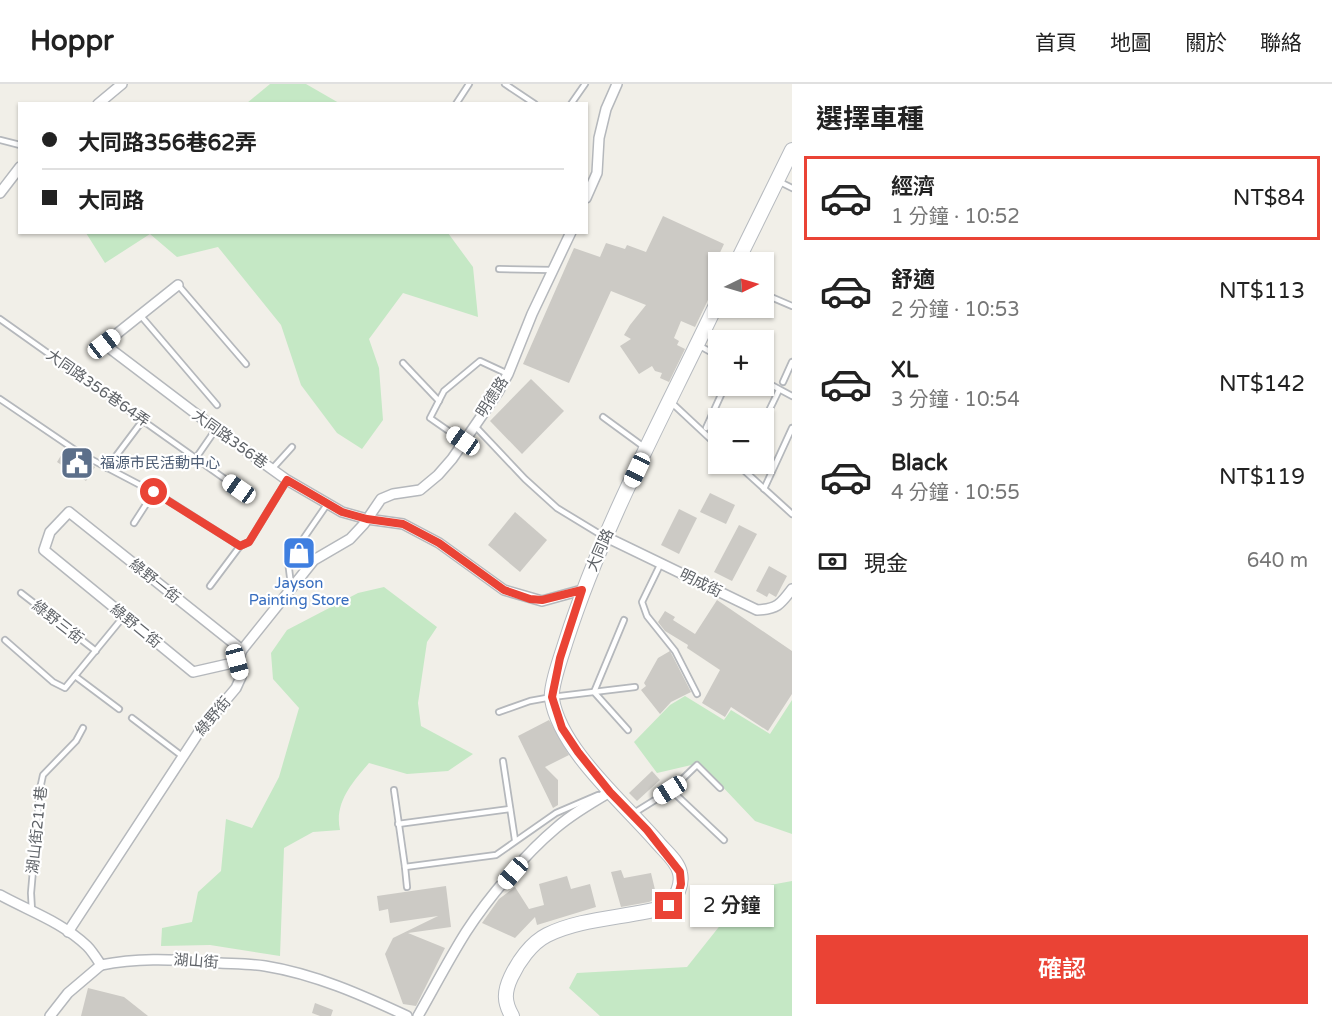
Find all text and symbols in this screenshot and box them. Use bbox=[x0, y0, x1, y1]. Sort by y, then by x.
text: Hoppr bbox=[30, 24, 114, 58]
text: 首頁 bbox=[1035, 31, 1077, 56]
text: 地圖 bbox=[1110, 31, 1152, 56]
text: 關於 bbox=[1185, 31, 1227, 56]
text: 聯絡 bbox=[1260, 31, 1302, 56]
text: 選擇車種 bbox=[816, 103, 924, 136]
text: 大同路356巷62弄 bbox=[78, 130, 257, 156]
icon: car bbox=[819, 171, 873, 225]
text: 經濟 bbox=[891, 174, 935, 200]
text: NT$84 bbox=[1233, 185, 1305, 211]
text: 大同路 bbox=[78, 188, 144, 214]
text: 1 分鐘 · 10:52 bbox=[891, 205, 1020, 229]
north arrow bbox=[708, 252, 774, 318]
map controls bbox=[708, 252, 774, 474]
icon: car bbox=[819, 264, 873, 318]
text: 舒適 bbox=[891, 267, 935, 293]
text: NT$113 bbox=[1219, 278, 1305, 304]
text: 2 分鐘 · 10:53 bbox=[891, 298, 1020, 322]
car bbox=[84, 326, 124, 362]
button: + bbox=[708, 330, 774, 396]
street label: 大同路356巷64弄 bbox=[43, 346, 153, 430]
icon: car bbox=[819, 357, 873, 411]
text: XL bbox=[891, 357, 918, 383]
text: NT$142 bbox=[1219, 371, 1305, 397]
street label: 明德路 bbox=[472, 373, 512, 421]
text: 3 分鐘 · 10:54 bbox=[891, 388, 1020, 412]
street label: 大同路356巷 bbox=[189, 406, 271, 472]
button: − bbox=[708, 408, 774, 474]
car bbox=[443, 423, 483, 459]
public building icon: 福源市民活動中心 bbox=[59, 445, 95, 481]
car bbox=[621, 450, 653, 490]
icon: car bbox=[819, 450, 873, 504]
text: Black bbox=[891, 450, 948, 476]
place label: 福源市民活動中心 bbox=[100, 454, 220, 472]
text: NT$119 bbox=[1219, 464, 1305, 490]
car bbox=[219, 471, 259, 507]
route start bbox=[140, 478, 167, 505]
text: 4 分鐘 · 10:55 bbox=[891, 481, 1020, 505]
street label: 大同路 bbox=[583, 526, 617, 574]
shop icon: Jayson Painting Store bbox=[281, 535, 317, 571]
icon: cash bbox=[816, 545, 849, 578]
text: 640 m bbox=[1247, 549, 1308, 573]
text: 現金 bbox=[864, 551, 908, 577]
street label: 綠野一街 bbox=[126, 555, 184, 607]
street label: 明成街 bbox=[677, 565, 725, 601]
place label: Jayson Painting Store bbox=[249, 574, 349, 609]
street label: 綠野三街 bbox=[29, 596, 87, 648]
street label: 綠野二街 bbox=[107, 600, 165, 652]
car bbox=[224, 642, 250, 682]
street label: 綠野街 bbox=[192, 693, 234, 739]
car bbox=[650, 773, 690, 807]
street label: 湖山街211巷 bbox=[23, 785, 51, 875]
car bbox=[494, 854, 532, 892]
callout: 2 分鐘 bbox=[690, 885, 774, 927]
route end bbox=[655, 892, 682, 919]
text: 2 分鐘 bbox=[703, 894, 761, 918]
button: 確認 bbox=[816, 935, 1308, 1004]
street label: 湖山街 bbox=[173, 950, 219, 972]

